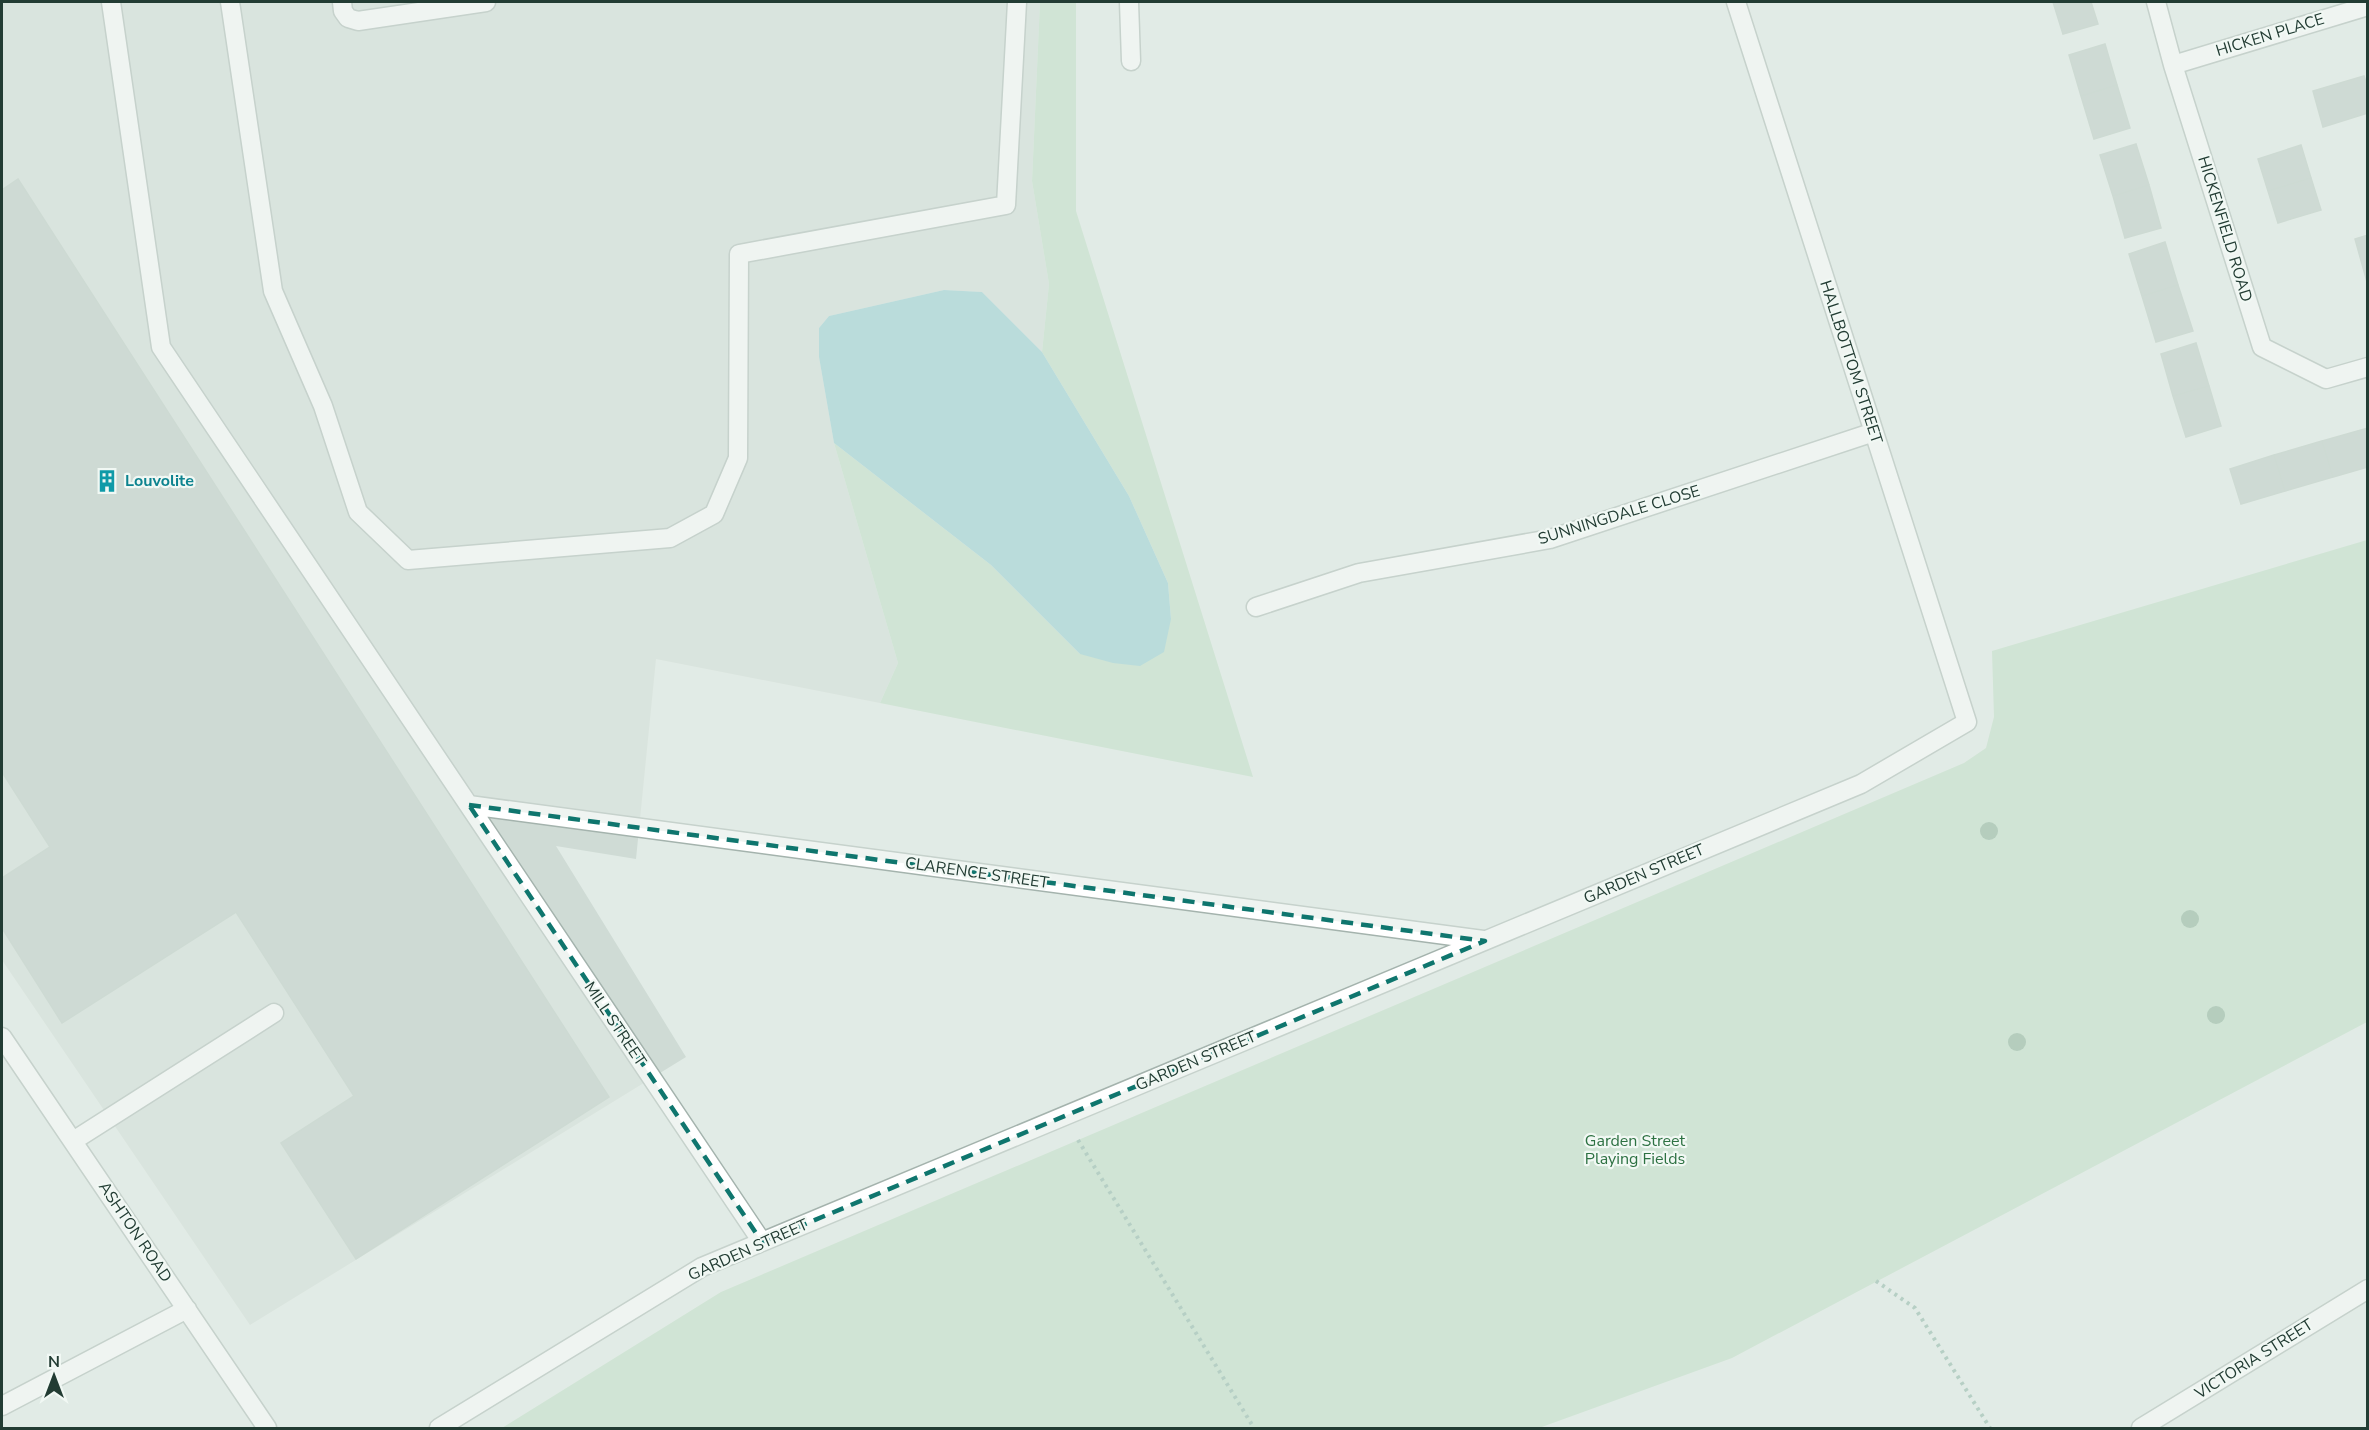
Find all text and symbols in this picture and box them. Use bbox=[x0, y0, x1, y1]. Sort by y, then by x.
street label: HICKEN PLACE bbox=[2213, 8, 2327, 62]
street label: HICKENFIELD ROAD bbox=[2192, 153, 2258, 305]
street label: HALLBOTTOM STREET bbox=[1814, 278, 1888, 447]
building icon: Louvolite bbox=[94, 468, 120, 494]
place label: Louvolite bbox=[125, 470, 194, 492]
street label: SUNNINGDALE CLOSE bbox=[1535, 480, 1703, 550]
street label: GARDEN STREET bbox=[1580, 838, 1708, 909]
street label: CLARENCE STREET bbox=[904, 852, 1051, 894]
street label: MILL STREET bbox=[579, 978, 652, 1071]
street label: GARDEN STREET bbox=[1132, 1025, 1260, 1096]
park label: Garden Street Playing Fields bbox=[1585, 1130, 1686, 1170]
street label: ASHTON ROAD bbox=[93, 1177, 177, 1287]
street label: GARDEN STREET bbox=[685, 1214, 812, 1286]
street label: VICTORIA STREET bbox=[2190, 1314, 2318, 1405]
north arrow bbox=[24, 1346, 84, 1406]
text: N bbox=[48, 1351, 60, 1373]

